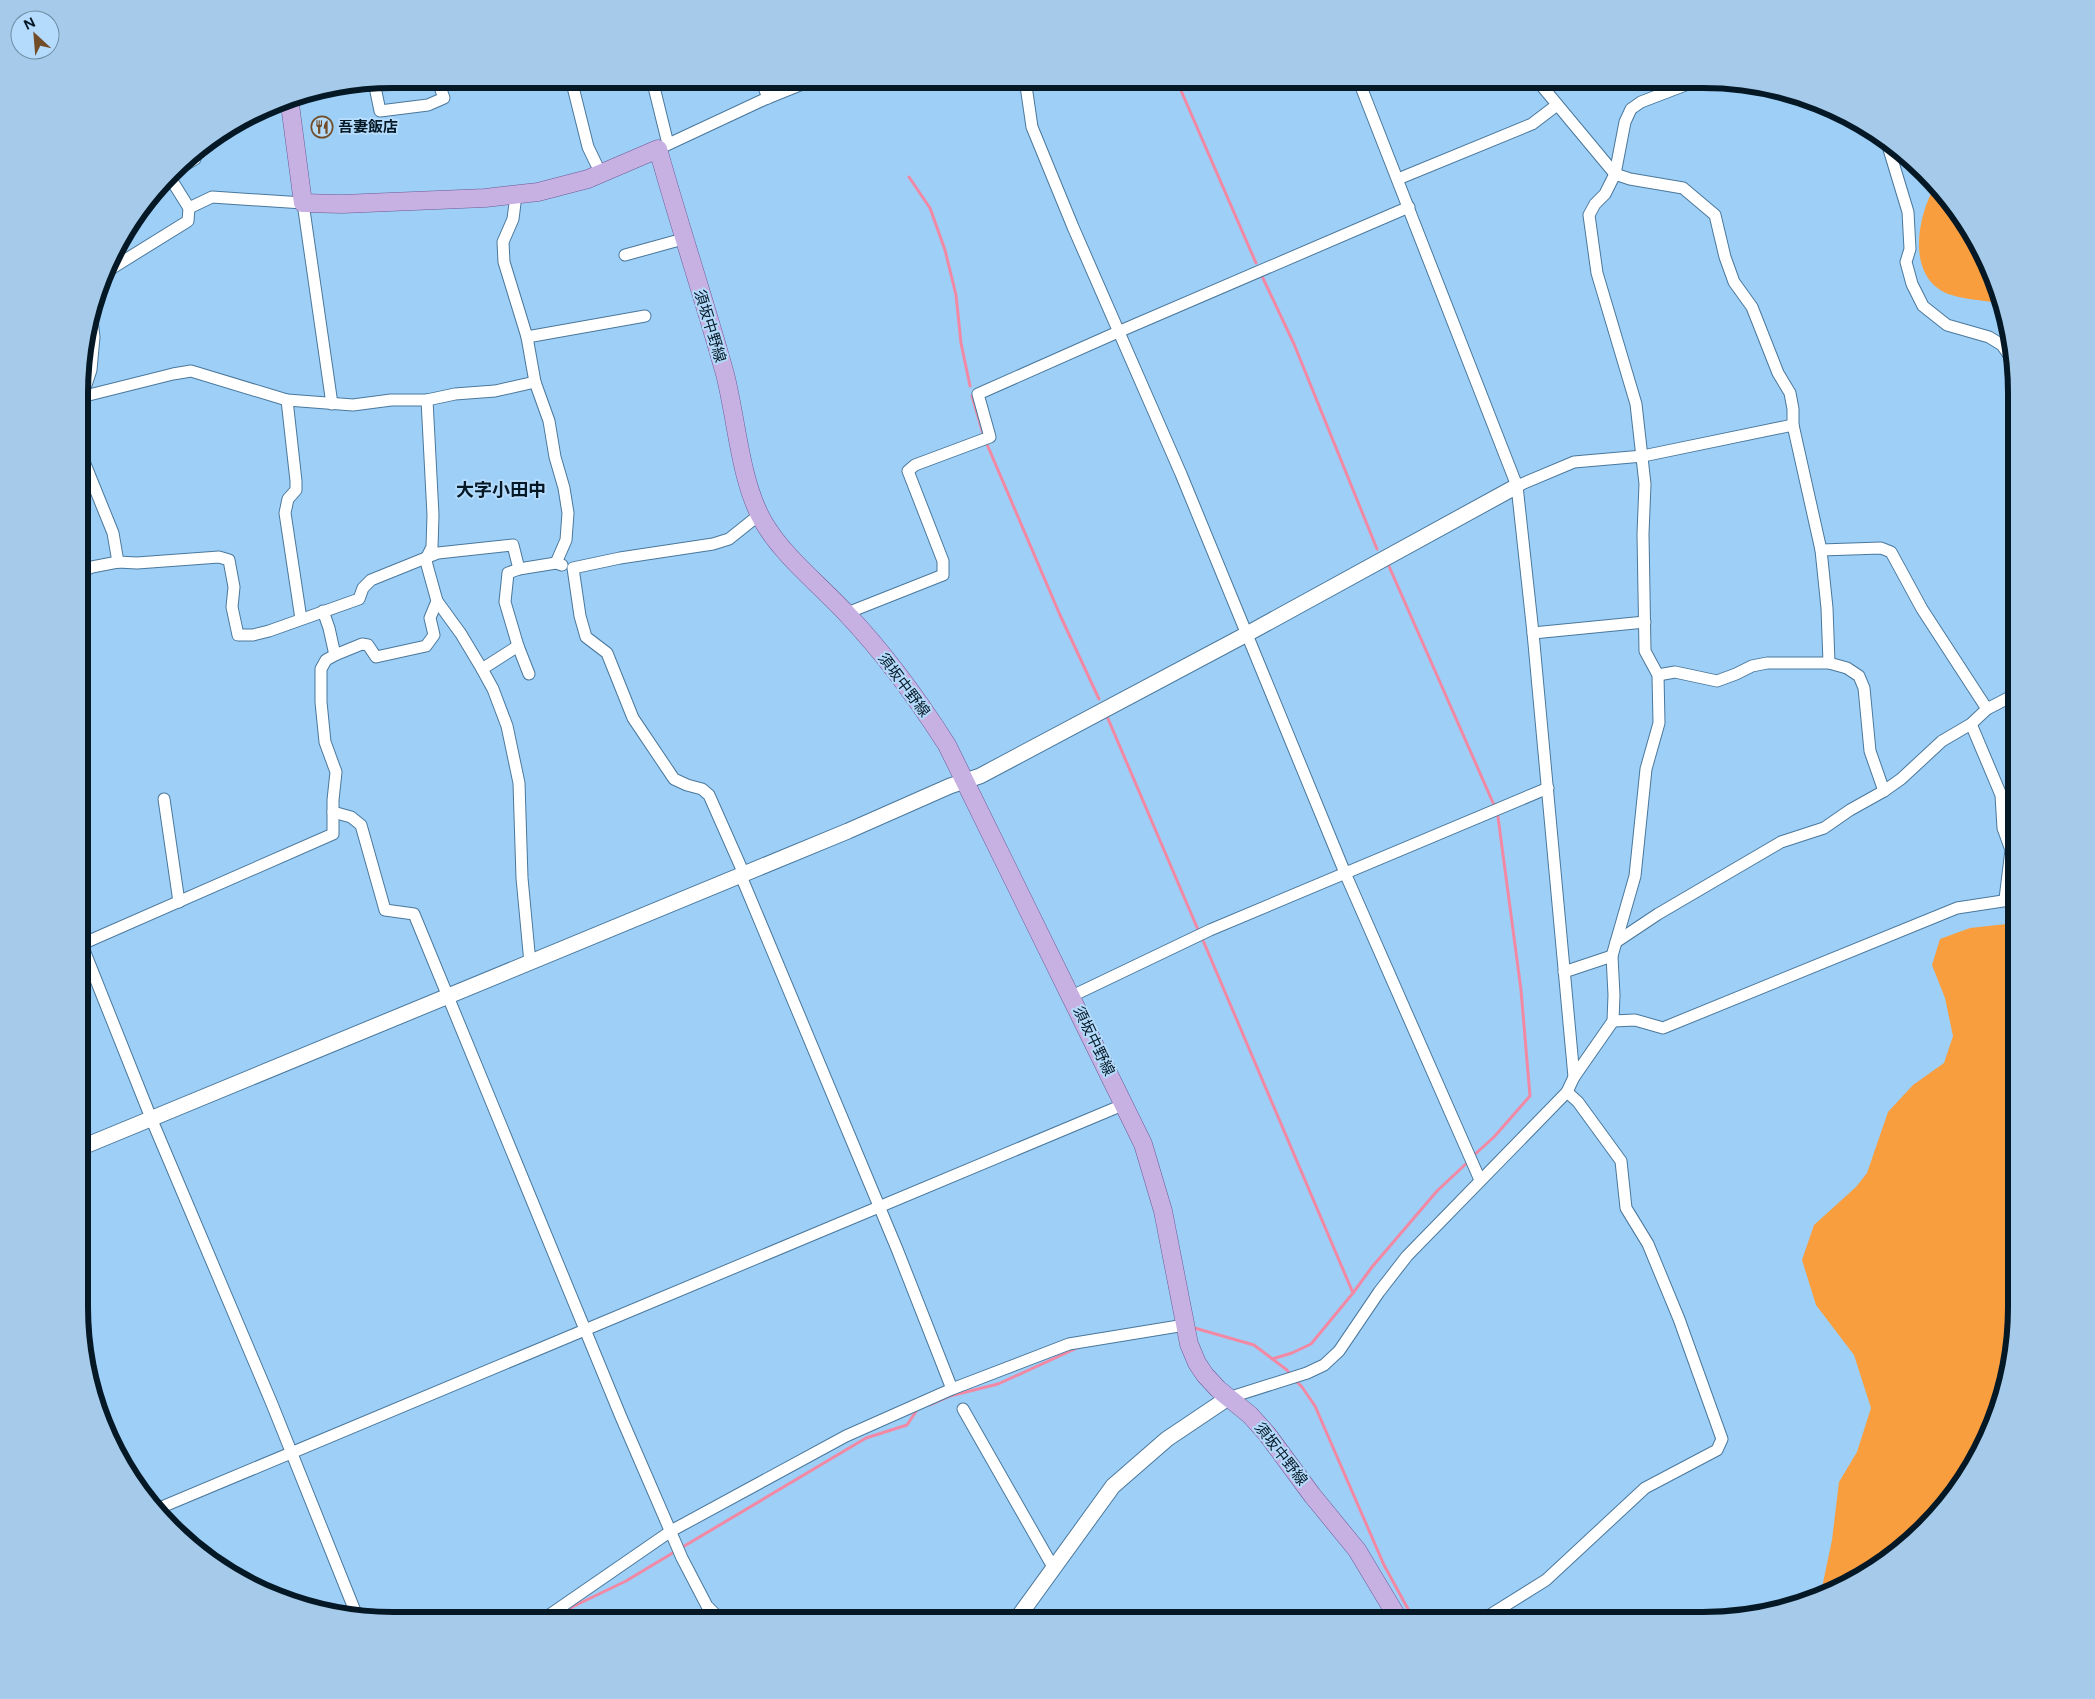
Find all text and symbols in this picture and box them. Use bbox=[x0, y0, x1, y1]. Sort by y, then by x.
north arrow bbox=[10, 10, 60, 60]
text: N bbox=[21, 14, 38, 34]
restaurant icon: 吾妻飯店 bbox=[310, 115, 334, 139]
place label: 吾妻飯店 bbox=[338, 118, 398, 136]
street label: 須坂中野線 bbox=[690, 287, 730, 365]
district label: 大字小田中 bbox=[456, 479, 546, 501]
street label: 須坂中野線 bbox=[874, 650, 934, 720]
street label: 須坂中野線 bbox=[1069, 1003, 1119, 1079]
street label: 須坂中野線 bbox=[1251, 1419, 1311, 1489]

